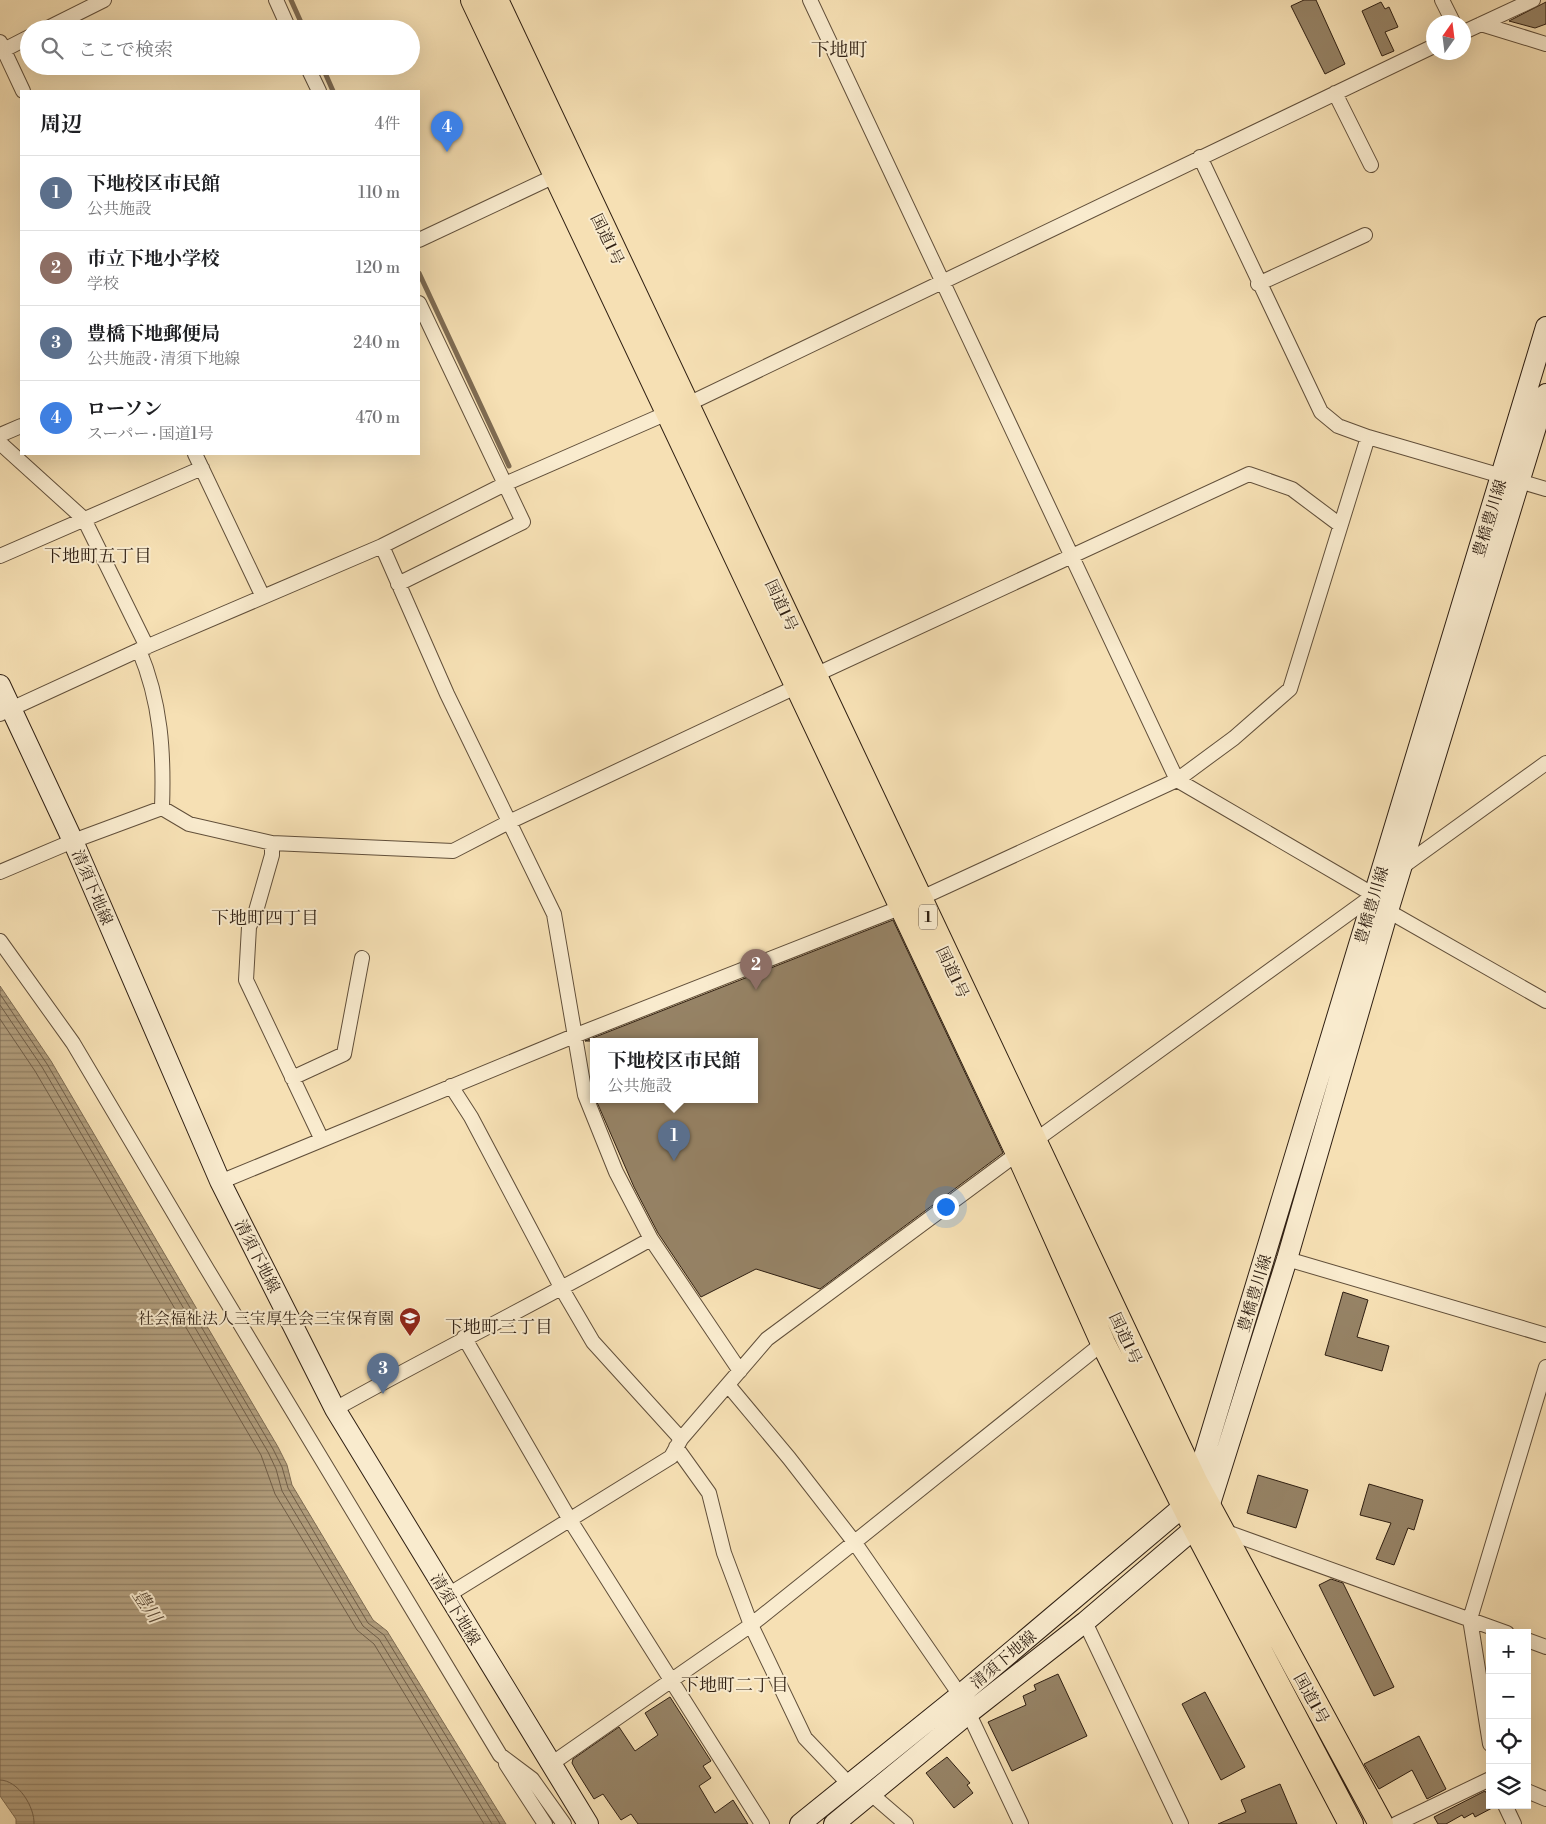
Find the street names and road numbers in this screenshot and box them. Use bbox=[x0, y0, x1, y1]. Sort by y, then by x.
street label: 国道1号 bbox=[586, 210, 628, 268]
street label: 豊橋豊川線 bbox=[1469, 477, 1511, 559]
street label: 国道1号 bbox=[760, 576, 802, 635]
street label: 清須下地線 bbox=[67, 847, 117, 928]
street label: 豊橋豊川線 bbox=[1351, 864, 1393, 946]
road number: 1 bbox=[919, 904, 937, 930]
street label: 国道1号 bbox=[931, 943, 973, 1002]
street label: 清須下地線 bbox=[230, 1216, 284, 1297]
street label: 豊橋豊川線 bbox=[1234, 1252, 1276, 1334]
street label: 国道1号 bbox=[1104, 1309, 1146, 1368]
street label: 清須下地線 bbox=[426, 1570, 484, 1649]
street label: 清須下地線 bbox=[967, 1626, 1041, 1693]
street label: 国道1号 bbox=[1289, 1670, 1333, 1727]

